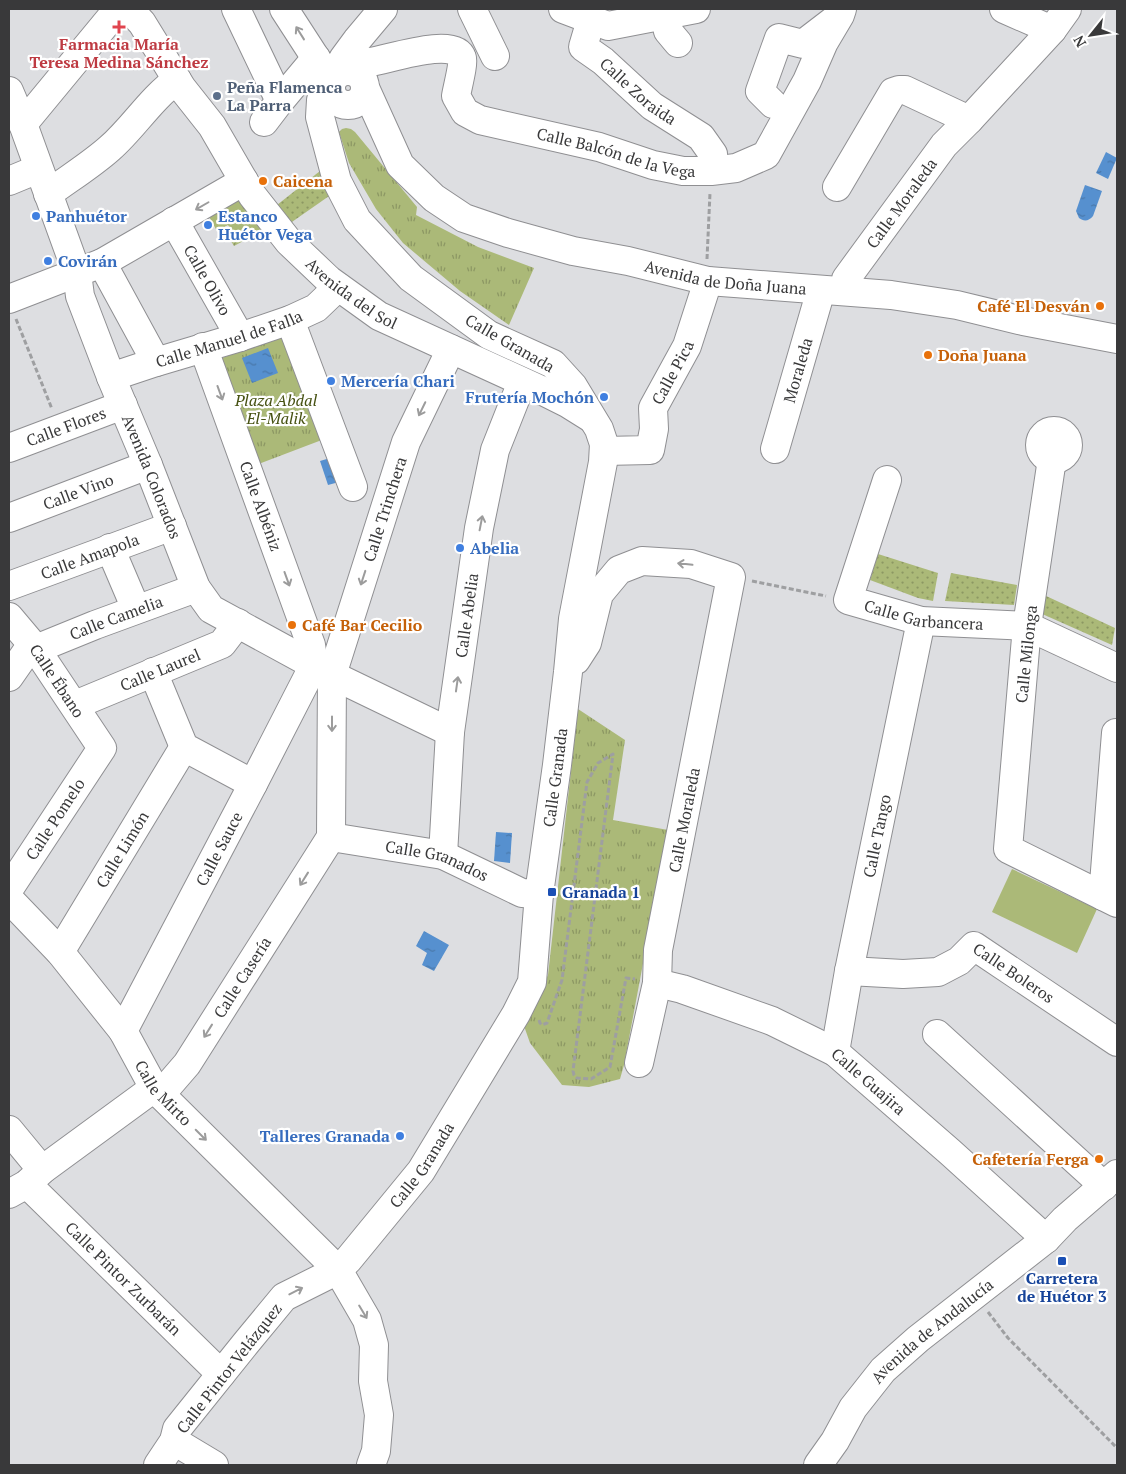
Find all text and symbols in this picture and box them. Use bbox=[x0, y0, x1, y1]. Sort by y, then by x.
north arrow bbox=[1066, 10, 1116, 60]
marker: Farmacia María Teresa Medina Sánchez bbox=[113, 21, 125, 33]
one-way arrow bbox=[294, 27, 304, 41]
text: N bbox=[1068, 32, 1090, 51]
place label: Farmacia María Teresa Medina Sánchez bbox=[29, 33, 209, 73]
street label: Calle Zoraida bbox=[595, 52, 681, 130]
place label: Peña Flamenca La Parra bbox=[227, 76, 343, 116]
marker: Peña Flamenca La Parra bbox=[211, 90, 223, 102]
street label: Calle Balcón de la Vega bbox=[535, 122, 695, 182]
street label: Calle Moraleda bbox=[861, 154, 942, 253]
place label: Caicena bbox=[273, 170, 333, 192]
marker: Caicena bbox=[257, 175, 269, 187]
one-way arrow bbox=[196, 201, 210, 211]
place label: Panhuétor bbox=[46, 205, 127, 227]
place label: Estanco Huétor Vega bbox=[218, 205, 312, 245]
marker: Panhuétor bbox=[30, 210, 42, 222]
marker: Estanco Huétor Vega bbox=[202, 219, 214, 231]
street label: Calle Olivo bbox=[179, 241, 237, 320]
place label: Covirán bbox=[58, 250, 118, 272]
street label: Avenida del Sol bbox=[301, 253, 401, 334]
marker: Covirán bbox=[42, 255, 54, 267]
street label: Avenida de Doña Juana bbox=[642, 255, 807, 300]
place label: Café El Desván bbox=[977, 295, 1091, 317]
marker: Café El Desván bbox=[1094, 300, 1106, 312]
street label: Calle Manuel de Falla bbox=[153, 305, 306, 373]
street label: Calle Granada bbox=[461, 309, 559, 377]
street label: Moraleda bbox=[778, 335, 818, 405]
street label: Calle Pica bbox=[646, 338, 699, 408]
place label: Doña Juana bbox=[938, 344, 1027, 366]
marker: Doña Juana bbox=[922, 349, 934, 361]
place label: Mercería Chari bbox=[341, 370, 455, 392]
marker: Mercería Chari bbox=[325, 375, 337, 387]
one-way arrow bbox=[216, 385, 225, 400]
place label: Frutería Mochón bbox=[465, 386, 595, 408]
park label: Plaza Abdal El-Malik bbox=[234, 389, 318, 429]
marker: Frutería Mochón bbox=[598, 391, 610, 403]
street label: Calle Flores bbox=[23, 401, 109, 452]
one-way arrow bbox=[417, 401, 426, 416]
street label: Avenida Colorados bbox=[117, 411, 187, 542]
street label: Calle Trinchera bbox=[358, 454, 412, 564]
street label: Calle Albéniz bbox=[235, 458, 287, 554]
street label: Calle Vino bbox=[40, 468, 117, 515]
one-way arrow bbox=[476, 515, 486, 531]
street label: Calle Amapola bbox=[37, 528, 142, 584]
place label: Abelia bbox=[470, 537, 519, 559]
marker: Abelia bbox=[454, 542, 466, 554]
one-way arrow bbox=[677, 559, 693, 569]
one-way arrow bbox=[283, 570, 292, 586]
one-way arrow bbox=[357, 570, 367, 586]
street label: Calle Abelia bbox=[450, 572, 483, 659]
street label: Calle Camelia bbox=[66, 590, 166, 645]
street label: Calle Garbancera bbox=[862, 594, 984, 635]
street label: Calle Milonga bbox=[1010, 604, 1042, 704]
place label: Café Bar Cecilio bbox=[302, 614, 423, 636]
marker: Café Bar Cecilio bbox=[286, 619, 298, 631]
street label: Calle Ébano bbox=[25, 639, 90, 722]
street label: Calle Laurel bbox=[116, 643, 204, 696]
one-way arrow bbox=[452, 676, 462, 692]
one-way arrow bbox=[327, 716, 336, 732]
street label: Calle Granada bbox=[537, 727, 572, 828]
street label: Calle Moraleda bbox=[663, 766, 705, 874]
street label: Calle Pomelo bbox=[20, 774, 90, 864]
street label: Calle Tango bbox=[857, 792, 896, 880]
street label: Calle Limón bbox=[90, 806, 154, 892]
street label: Calle Sauce bbox=[190, 808, 248, 890]
street label: Calle Granados bbox=[384, 835, 492, 886]
one-way arrow bbox=[299, 871, 309, 885]
place label: Granada 1 bbox=[562, 881, 640, 903]
marker: Granada 1 bbox=[546, 886, 558, 898]
street label: Calle Casería bbox=[208, 932, 276, 1022]
street label: Calle Boleros bbox=[969, 938, 1059, 1008]
one-way arrow bbox=[203, 1023, 213, 1037]
street label: Calle Guajira bbox=[827, 1043, 911, 1120]
street label: Calle Mirto bbox=[130, 1056, 197, 1131]
street label: Calle Granada bbox=[384, 1118, 459, 1213]
place label: Talleres Granada bbox=[260, 1125, 390, 1147]
one-way arrow bbox=[195, 1129, 208, 1141]
marker: Talleres Granada bbox=[394, 1130, 406, 1142]
place label: Cafetería Ferga bbox=[972, 1148, 1089, 1170]
marker: Cafetería Ferga bbox=[1093, 1153, 1105, 1165]
street label: Calle Pintor Zurbarán bbox=[61, 1217, 187, 1341]
marker: Carretera de Huétor 3 bbox=[1056, 1255, 1068, 1267]
place label: Carretera de Huétor 3 bbox=[1017, 1267, 1107, 1307]
street label: Avenida de Andalucía bbox=[866, 1273, 998, 1388]
one-way arrow bbox=[288, 1286, 303, 1296]
street label: Calle Pintor Velázquez bbox=[171, 1298, 287, 1438]
one-way arrow bbox=[358, 1304, 368, 1318]

